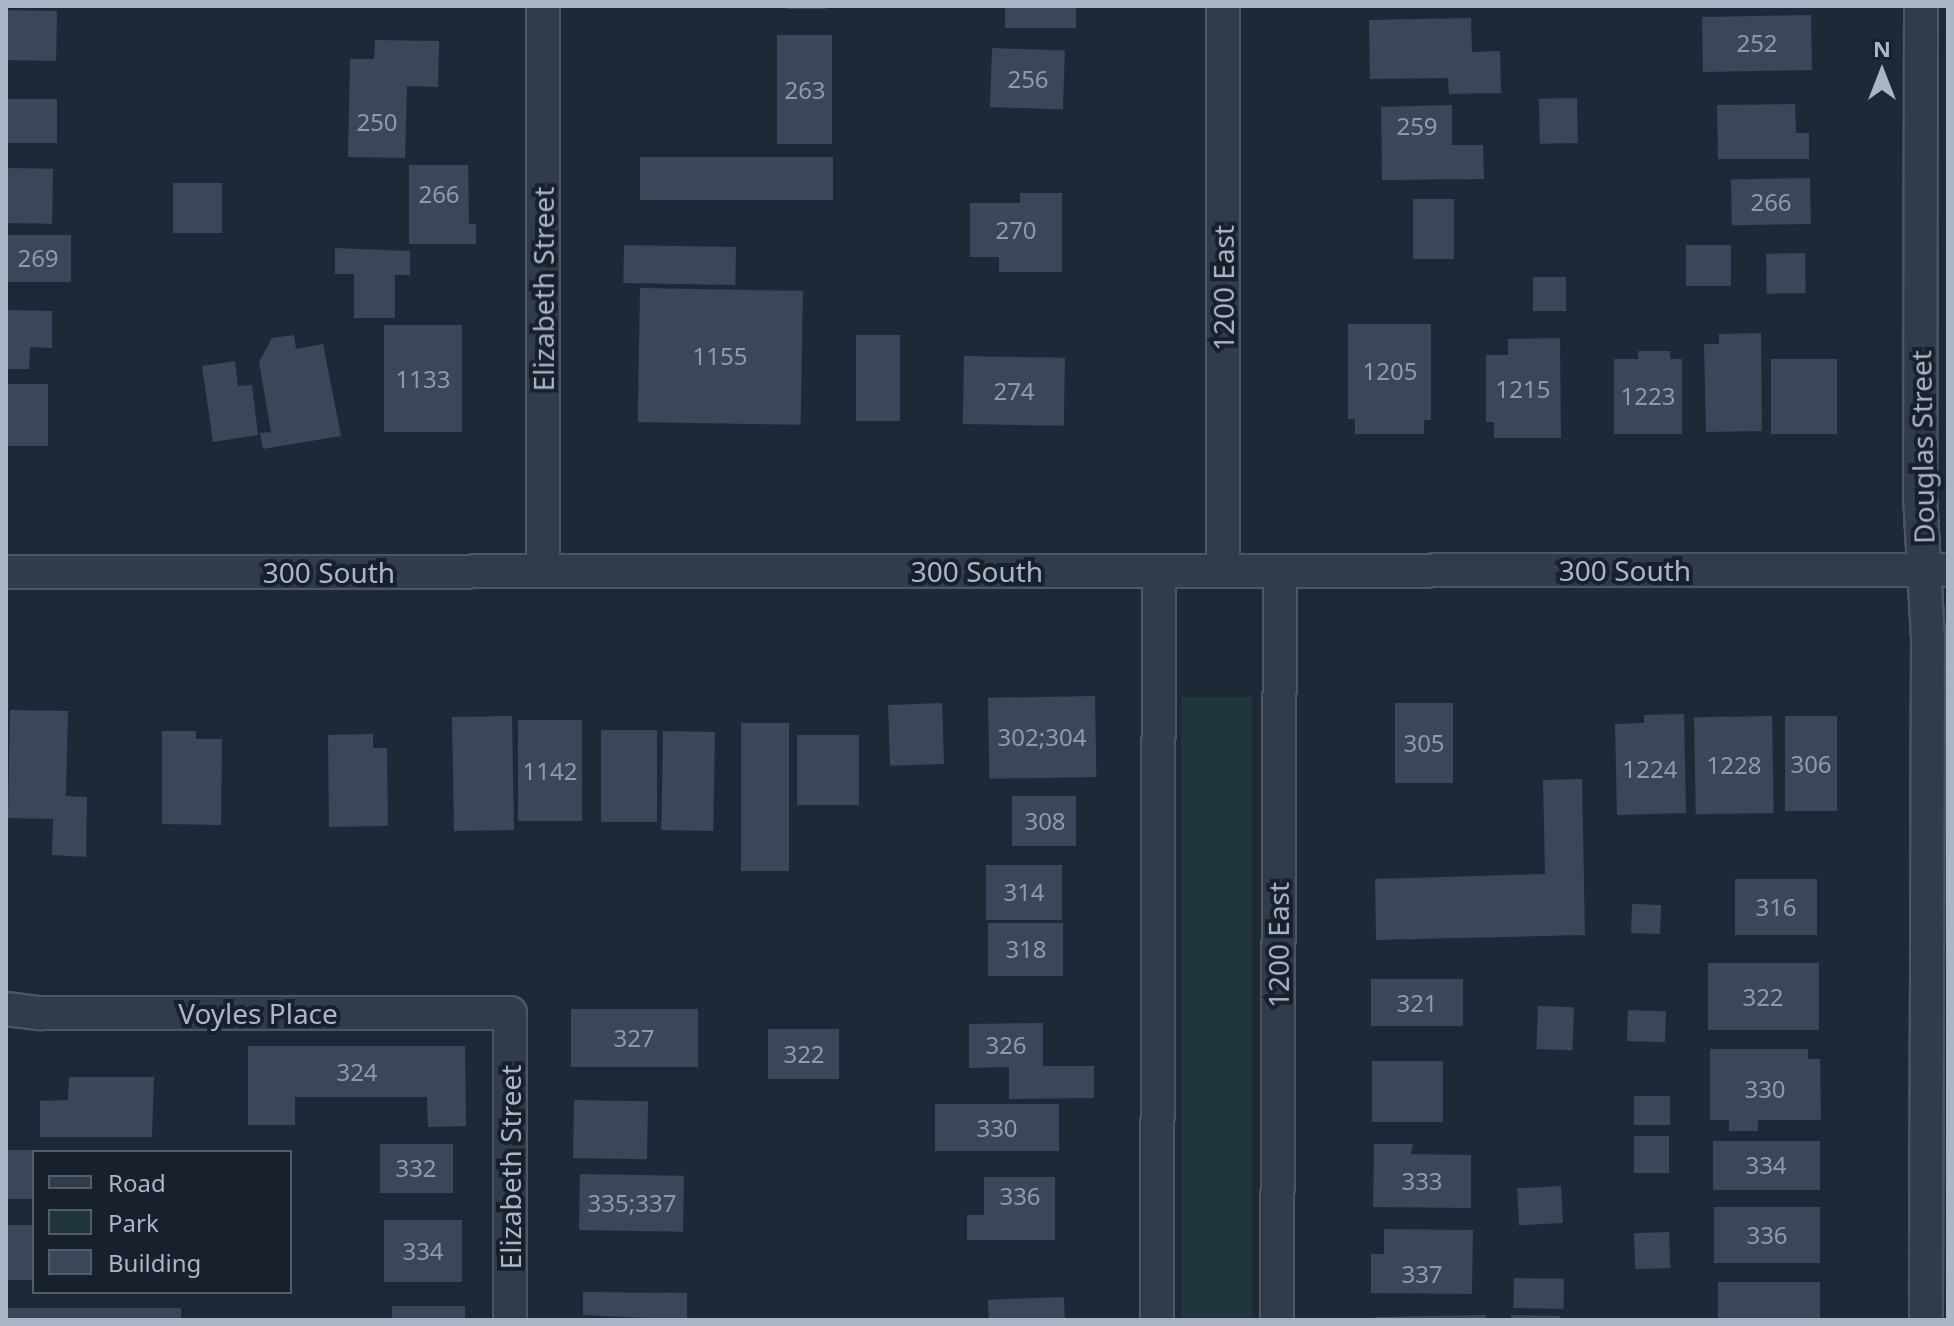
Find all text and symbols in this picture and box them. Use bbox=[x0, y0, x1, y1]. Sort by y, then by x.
house number: 252 bbox=[1736, 29, 1778, 57]
north arrow bbox=[1842, 32, 1922, 112]
text: N bbox=[1873, 33, 1891, 63]
house number: 256 bbox=[1007, 65, 1049, 93]
house number: 263 bbox=[784, 76, 826, 104]
house number: 250 bbox=[356, 108, 398, 136]
house number: 259 bbox=[1396, 112, 1438, 140]
house number: 266 bbox=[418, 180, 460, 208]
street label: Elizabeth Street bbox=[526, 187, 560, 391]
house number: 266 bbox=[1750, 188, 1792, 216]
house number: 270 bbox=[995, 216, 1037, 244]
street label: 1200 East bbox=[1206, 225, 1240, 351]
house number: 269 bbox=[17, 244, 59, 272]
house number: 1155 bbox=[693, 342, 747, 370]
street label: Douglas Street bbox=[1904, 350, 1940, 544]
house number: 1205 bbox=[1363, 357, 1417, 385]
house number: 1133 bbox=[396, 365, 450, 393]
house number: 1215 bbox=[1496, 375, 1550, 403]
house number: 274 bbox=[993, 377, 1035, 405]
house number: 1223 bbox=[1621, 382, 1675, 410]
street label: 300 South bbox=[1559, 553, 1691, 587]
street label: 300 South bbox=[911, 554, 1043, 588]
street label: 300 South bbox=[263, 555, 395, 589]
house number: 302;304 bbox=[998, 723, 1086, 751]
house number: 305 bbox=[1403, 729, 1445, 757]
house number: 306 bbox=[1790, 750, 1832, 778]
house number: 1228 bbox=[1707, 751, 1761, 779]
house number: 1224 bbox=[1623, 755, 1677, 783]
house number: 1142 bbox=[523, 757, 577, 785]
house number: 308 bbox=[1024, 807, 1066, 835]
house number: 314 bbox=[1003, 878, 1045, 906]
street label: 1200 East bbox=[1261, 882, 1295, 1008]
house number: 316 bbox=[1755, 893, 1797, 921]
house number: 318 bbox=[1005, 935, 1047, 963]
house number: 322 bbox=[1742, 983, 1784, 1011]
house number: 321 bbox=[1396, 989, 1438, 1017]
street label: Voyles Place bbox=[178, 996, 338, 1030]
house number: 327 bbox=[613, 1024, 655, 1052]
house number: 326 bbox=[985, 1031, 1027, 1059]
house number: 322 bbox=[783, 1040, 825, 1068]
house number: 324 bbox=[336, 1058, 378, 1086]
street label: Elizabeth Street bbox=[493, 1065, 527, 1269]
house number: 330 bbox=[1744, 1075, 1786, 1103]
house number: 330 bbox=[976, 1114, 1018, 1142]
legend bbox=[32, 1150, 292, 1294]
house number: 334 bbox=[1745, 1151, 1787, 1179]
house number: 332 bbox=[395, 1154, 437, 1182]
text: Road bbox=[108, 1166, 166, 1199]
house number: 333 bbox=[1401, 1167, 1443, 1195]
house number: 336 bbox=[999, 1182, 1041, 1210]
house number: 335;337 bbox=[588, 1189, 676, 1217]
text: Park bbox=[108, 1206, 159, 1239]
house number: 336 bbox=[1746, 1221, 1788, 1249]
house number: 334 bbox=[402, 1237, 444, 1265]
text: Building bbox=[108, 1246, 201, 1279]
house number: 337 bbox=[1401, 1260, 1443, 1288]

